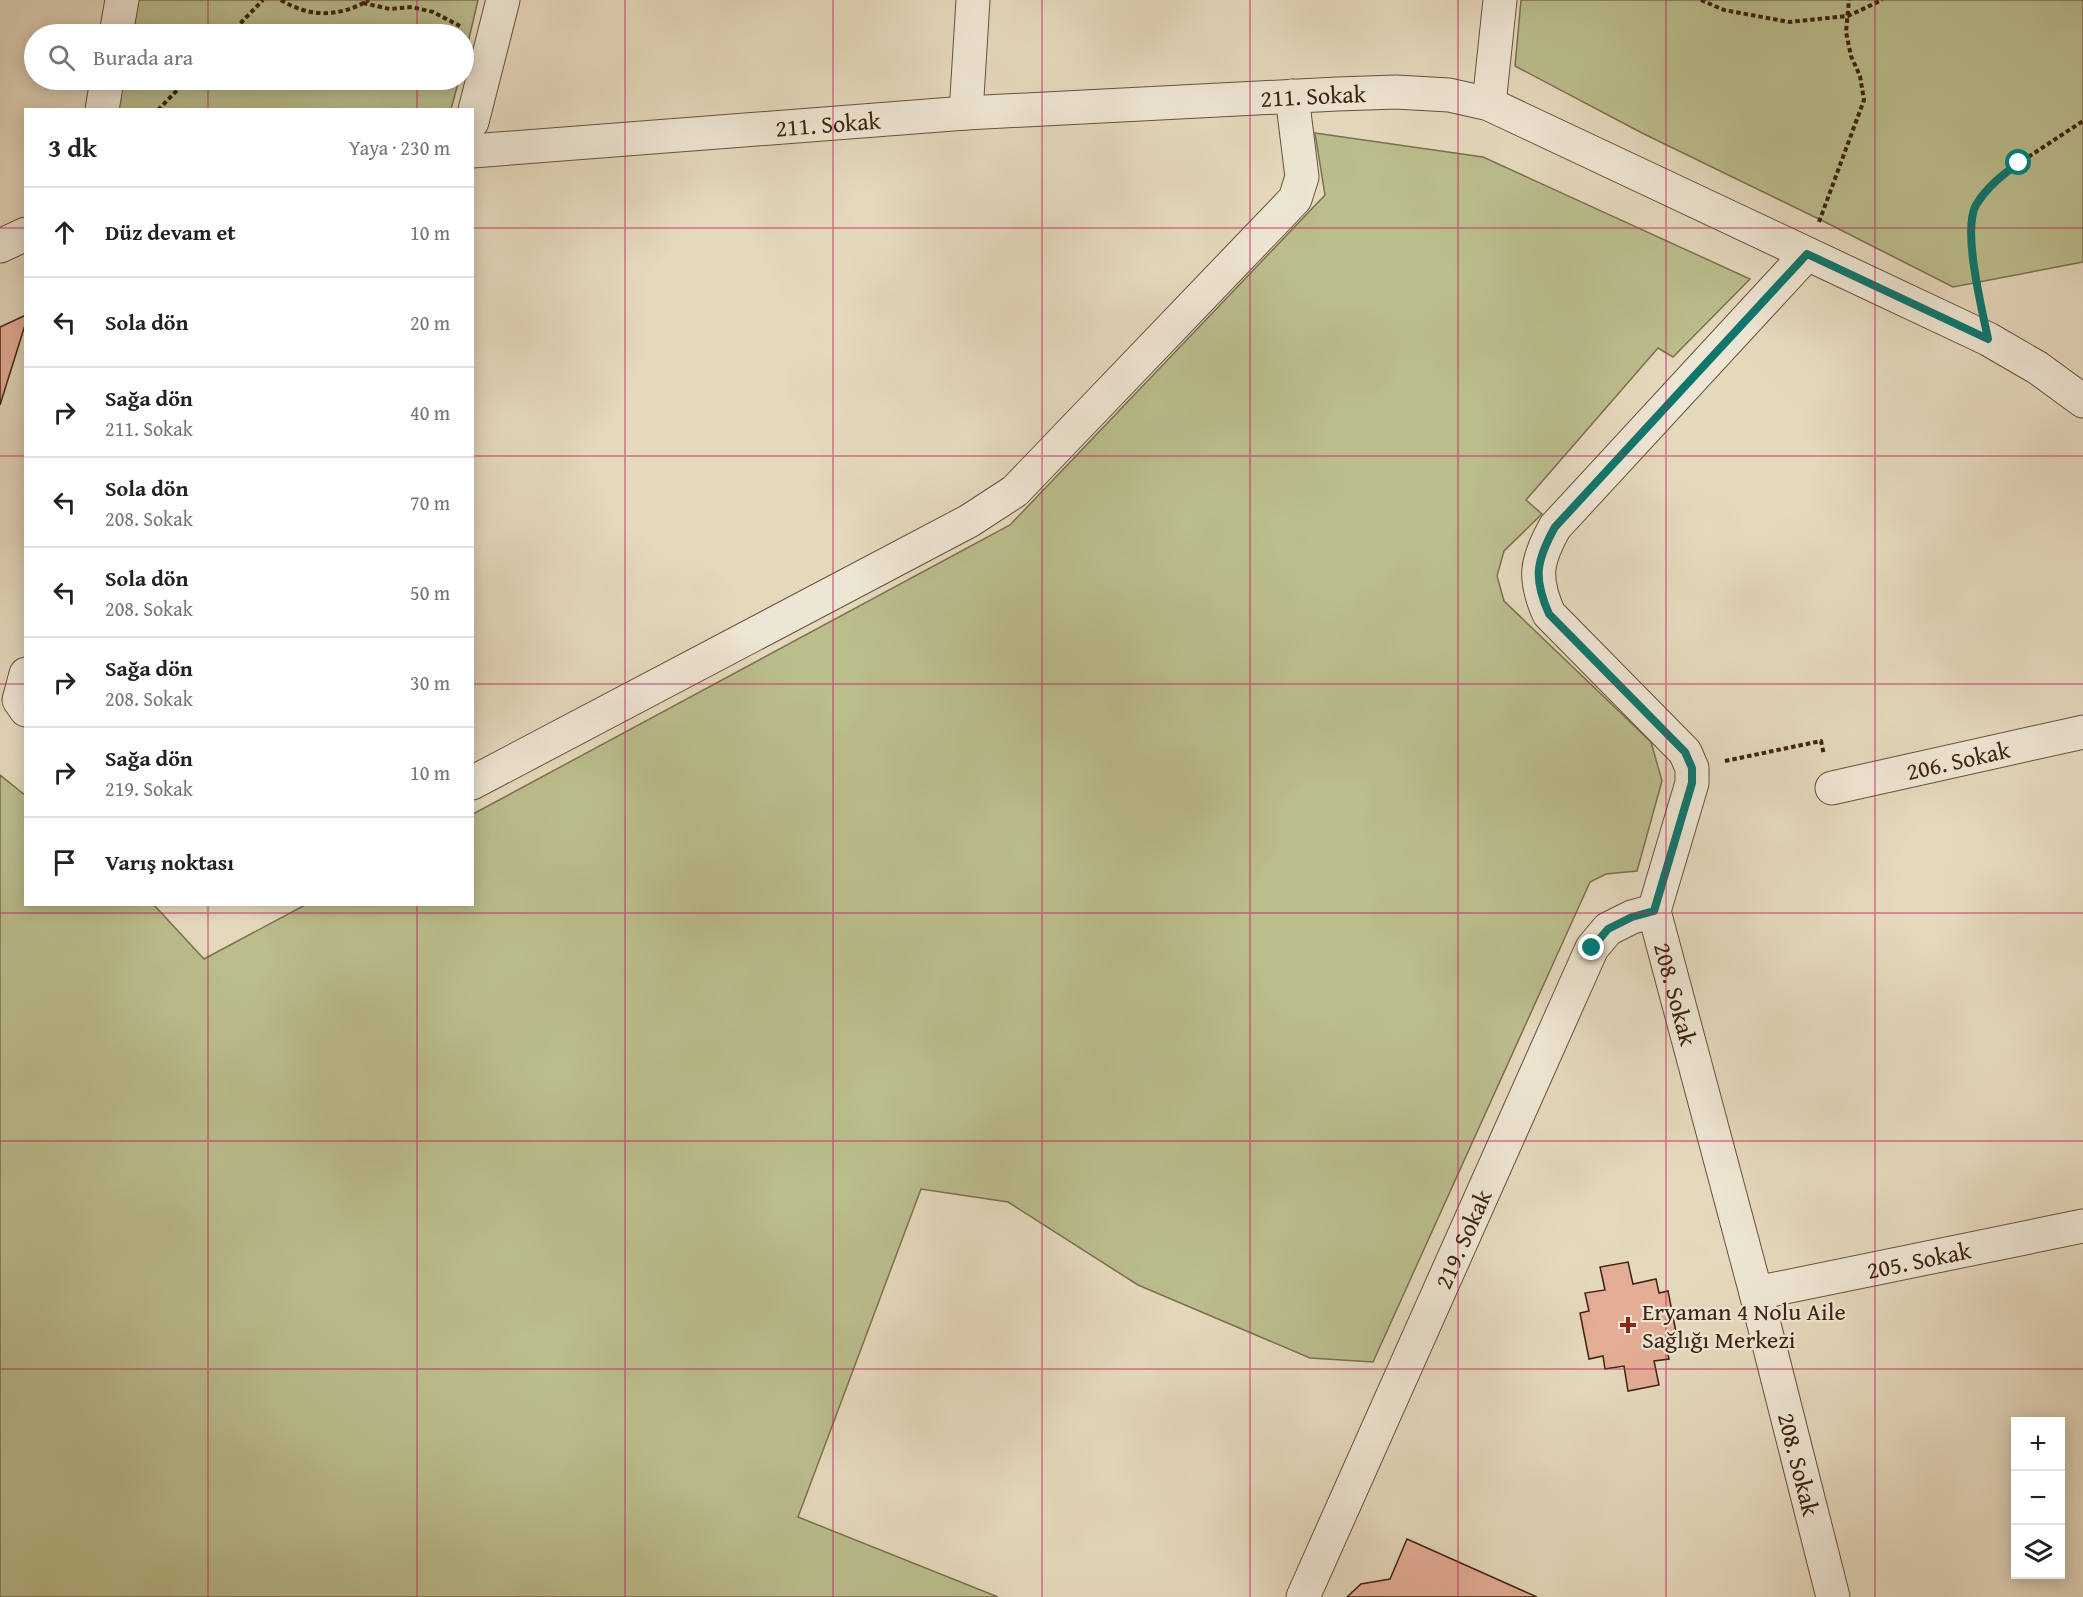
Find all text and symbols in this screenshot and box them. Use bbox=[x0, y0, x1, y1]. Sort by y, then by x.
search box bbox=[24, 24, 474, 90]
icon: search bbox=[45, 41, 78, 74]
text: Burada ara bbox=[93, 41, 193, 73]
street label: 211. Sokak bbox=[1260, 76, 1367, 115]
street label: 211. Sokak bbox=[774, 102, 883, 145]
text: 3 dk bbox=[48, 128, 97, 167]
text: Yaya · 230 m bbox=[349, 133, 450, 162]
route start bbox=[2005, 149, 2031, 175]
icon: ahead bbox=[48, 216, 81, 249]
text: Düz devam et bbox=[105, 216, 236, 248]
text: 10 m bbox=[410, 218, 450, 247]
icon: left bbox=[48, 306, 81, 339]
text: Sola dön bbox=[105, 306, 189, 338]
text: 20 m bbox=[410, 308, 450, 337]
text: Sağa dön bbox=[105, 382, 193, 414]
icon: right bbox=[48, 396, 81, 429]
text: 40 m bbox=[410, 398, 450, 427]
text: 211. Sokak bbox=[105, 414, 193, 443]
text: Sola dön bbox=[105, 472, 189, 504]
icon: left bbox=[48, 486, 81, 519]
text: 70 m bbox=[410, 488, 450, 517]
text: 208. Sokak bbox=[105, 504, 193, 533]
text: Sola dön bbox=[105, 562, 189, 594]
icon: left bbox=[48, 576, 81, 609]
text: 50 m bbox=[410, 578, 450, 607]
text: 208. Sokak bbox=[105, 594, 193, 623]
text: Sağa dön bbox=[105, 652, 193, 684]
icon: right bbox=[48, 666, 81, 699]
text: 30 m bbox=[410, 668, 450, 697]
text: 208. Sokak bbox=[105, 684, 193, 713]
street label: 206. Sokak bbox=[1903, 731, 2014, 788]
text: Sağa dön bbox=[105, 742, 193, 774]
icon: right bbox=[48, 756, 81, 789]
text: 10 m bbox=[410, 758, 450, 787]
text: 219. Sokak bbox=[105, 774, 193, 803]
icon: arrive bbox=[48, 846, 81, 879]
text: Varış noktası bbox=[105, 846, 234, 878]
route end bbox=[1578, 934, 1604, 960]
street label: 208. Sokak bbox=[1646, 938, 1707, 1050]
street label: 219. Sokak bbox=[1425, 1183, 1500, 1294]
street label: 205. Sokak bbox=[1863, 1232, 1975, 1287]
place label: Eryaman 4 Nolu Aile Sağlığı Merkezi bbox=[1642, 1294, 1846, 1357]
marker: Eryaman 4 Nolu Aile Sağlığı Merkezi bbox=[1619, 1316, 1637, 1334]
street label: 208. Sokak bbox=[1769, 1409, 1829, 1520]
map controls bbox=[2011, 1417, 2065, 1579]
button: + bbox=[2011, 1417, 2065, 1471]
button: − bbox=[2011, 1471, 2065, 1525]
button: layers bbox=[2011, 1525, 2065, 1579]

